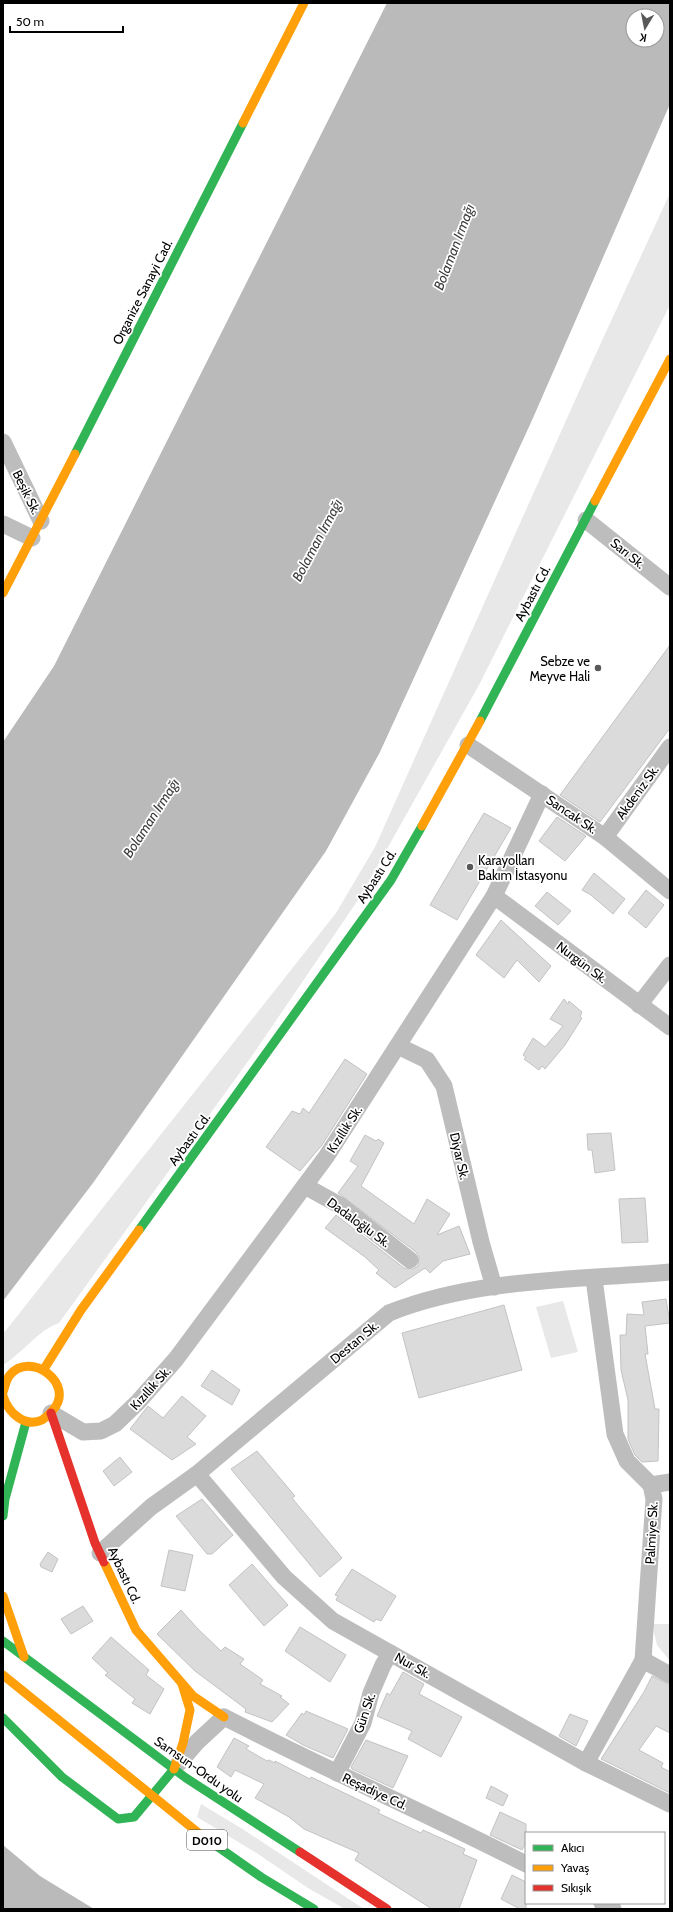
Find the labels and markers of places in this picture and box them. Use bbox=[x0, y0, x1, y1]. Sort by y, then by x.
place label: Sebze ve Meyve Hali bbox=[529, 653, 590, 684]
marker: Sebze ve Meyve Hali bbox=[593, 663, 603, 673]
place label: Karayolları Bakım İstasyonu bbox=[478, 852, 567, 883]
marker: Karayolları Bakım İstasyonu bbox=[465, 862, 475, 872]

